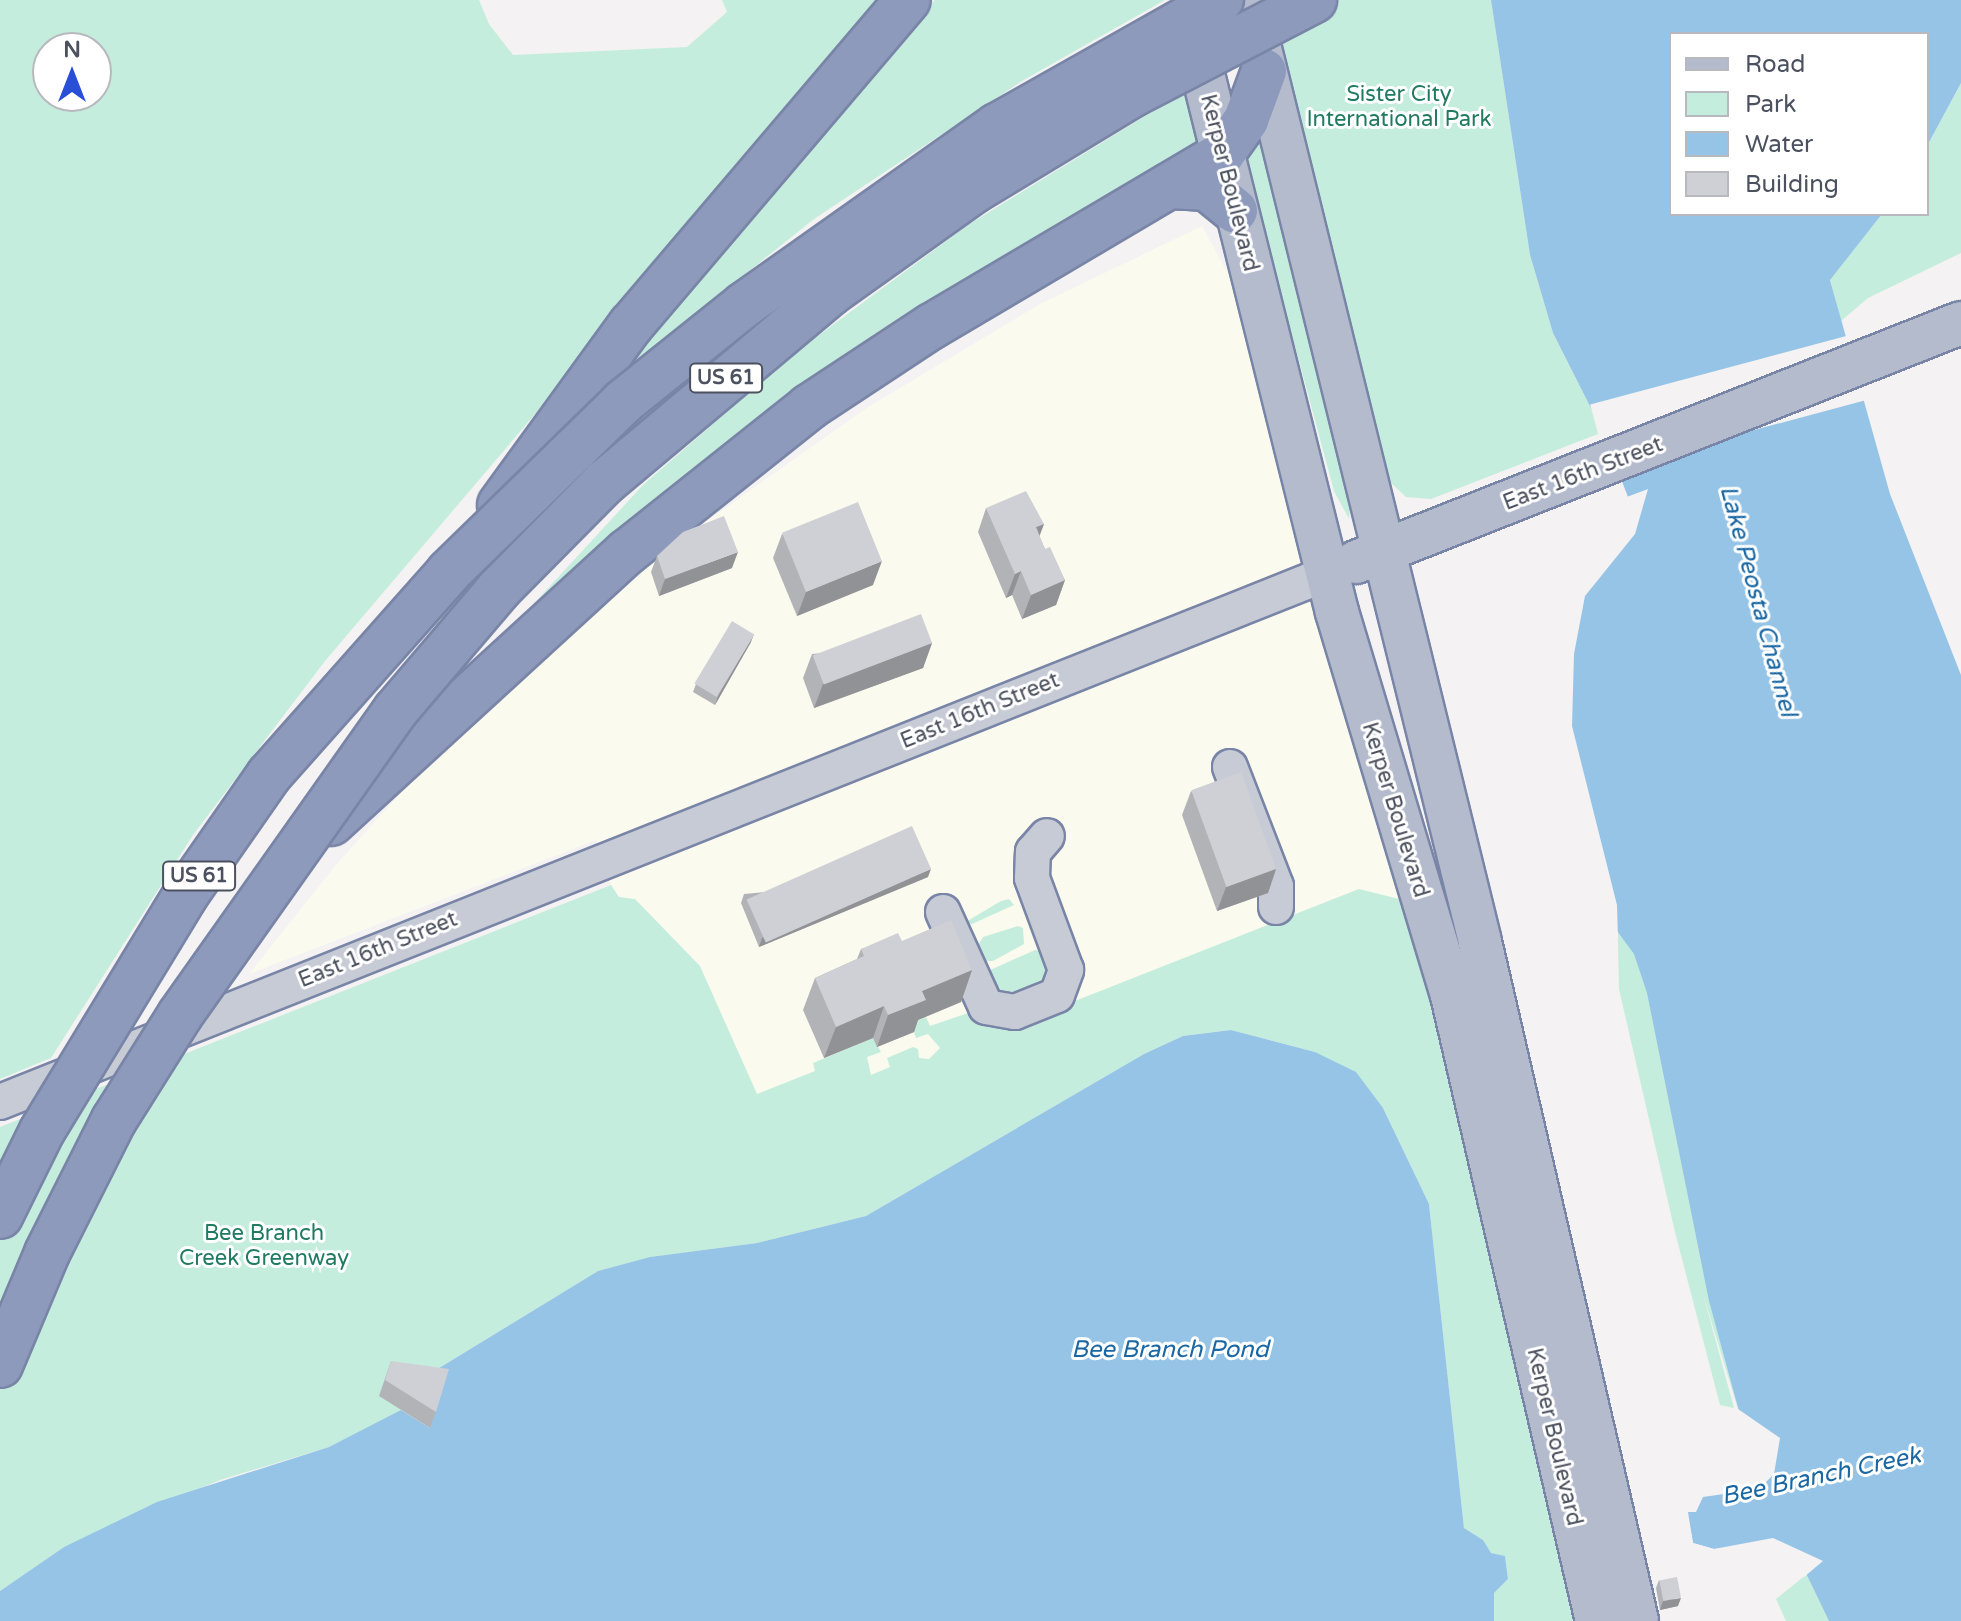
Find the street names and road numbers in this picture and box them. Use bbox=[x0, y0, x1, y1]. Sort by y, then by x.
street label: Kerper Boulevard bbox=[1194, 92, 1264, 274]
road number: US 61 bbox=[688, 362, 764, 394]
street label: East 16th Street bbox=[1499, 431, 1667, 517]
street label: East 16th Street bbox=[897, 667, 1063, 755]
street label: Kerper Boulevard bbox=[1356, 719, 1434, 901]
road number: US 61 bbox=[161, 860, 237, 892]
street label: East 16th Street bbox=[295, 906, 461, 994]
street label: Kerper Boulevard bbox=[1521, 1346, 1587, 1528]

